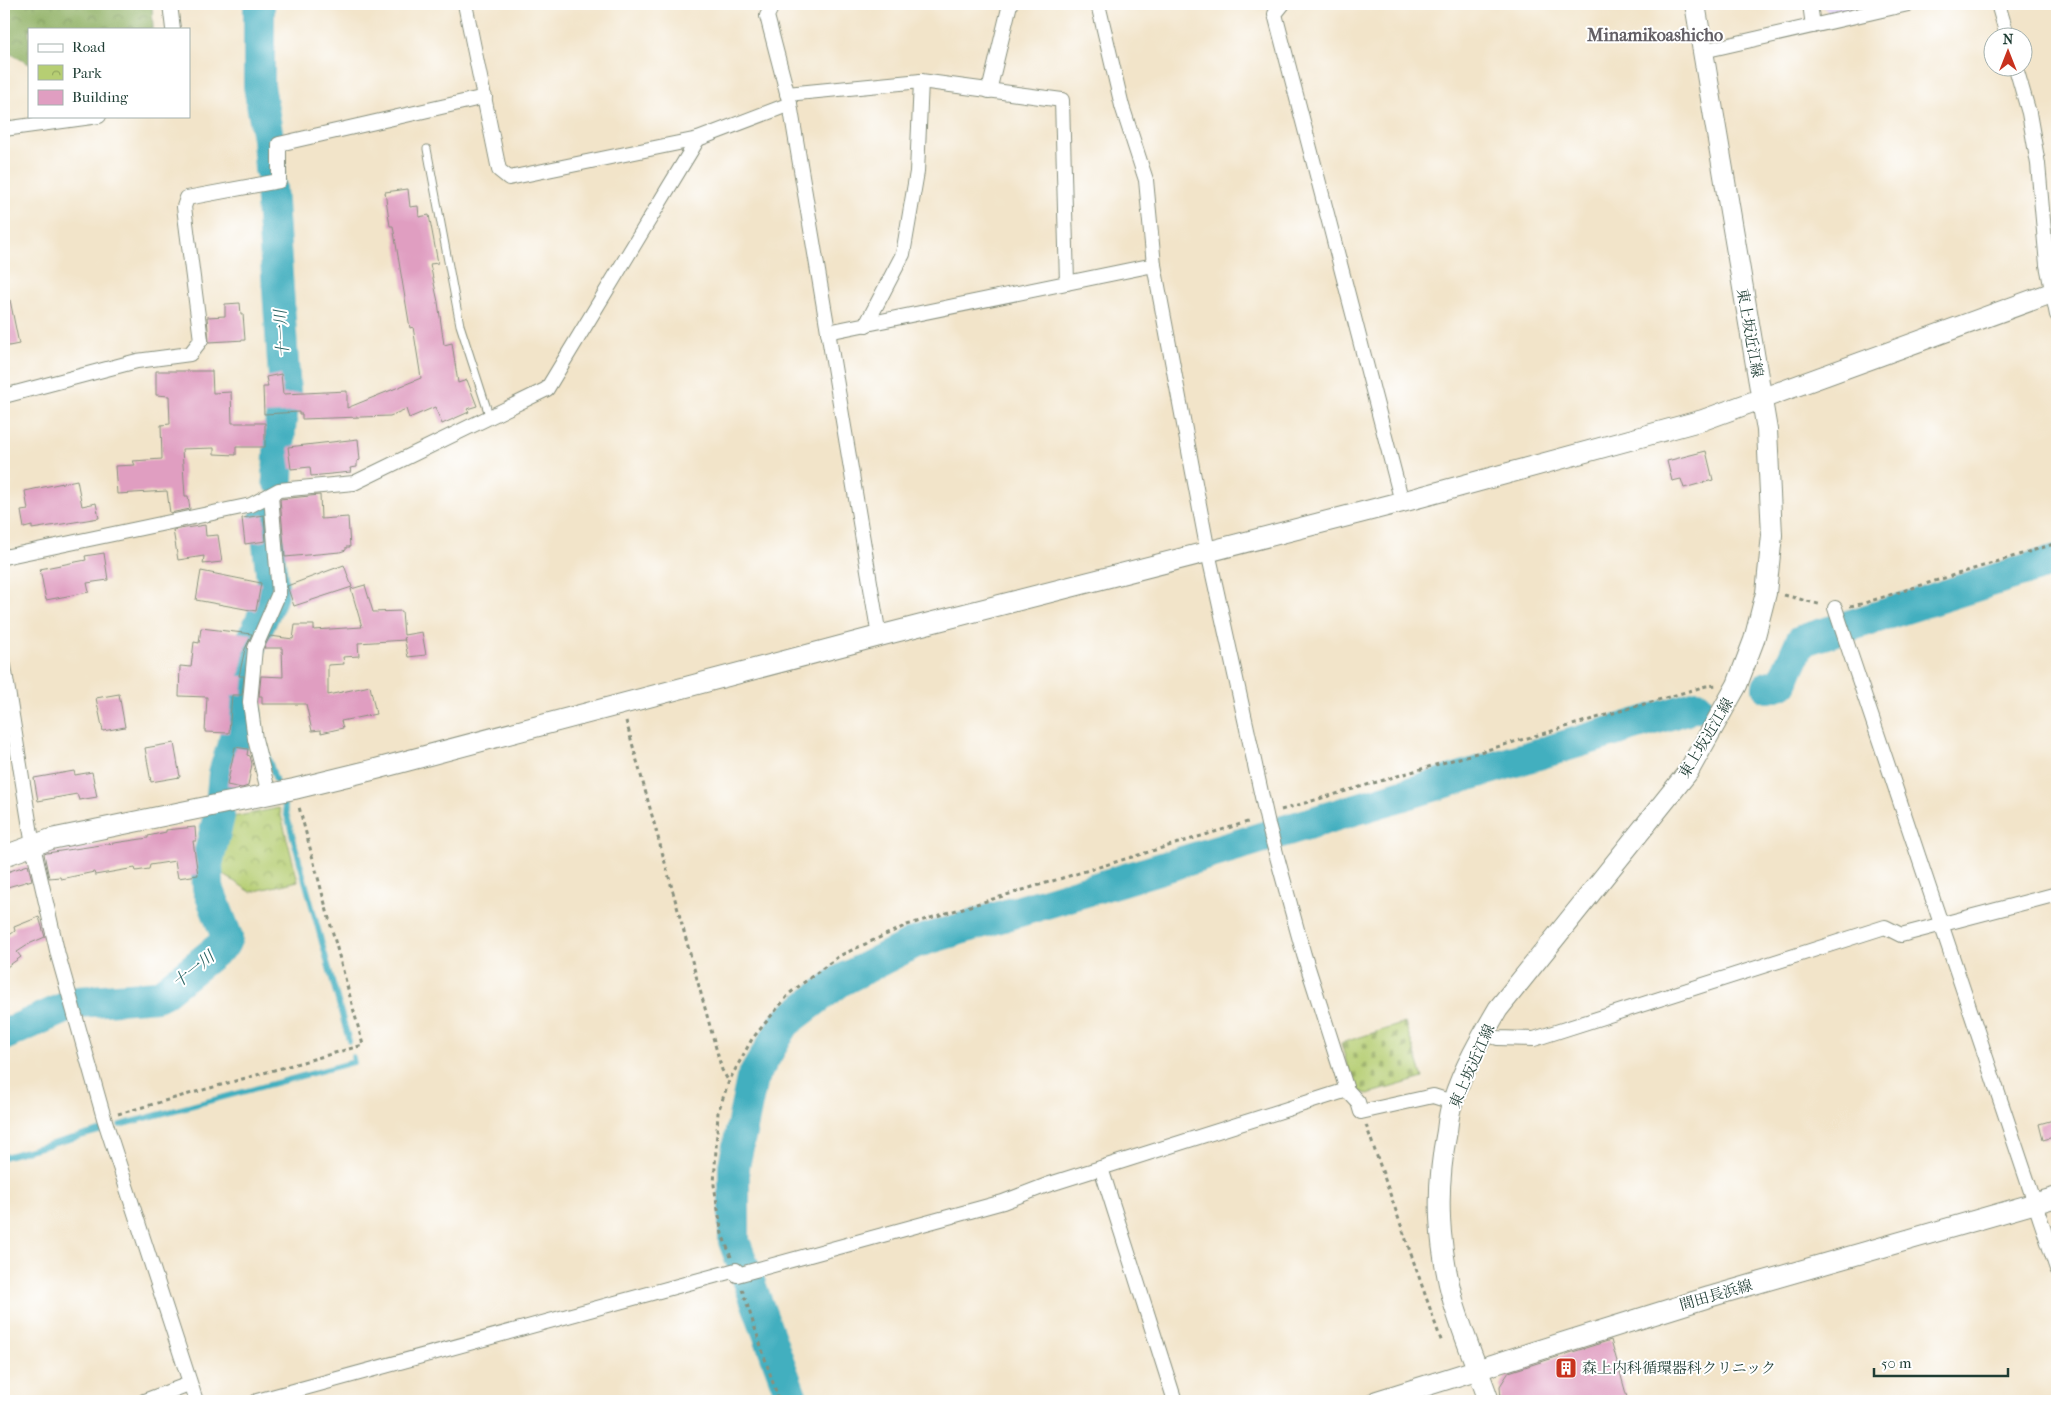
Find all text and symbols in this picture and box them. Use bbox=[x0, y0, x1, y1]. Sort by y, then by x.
district label: Minamikoashicho bbox=[1586, 25, 1723, 46]
legend bbox=[28, 28, 190, 118]
north arrow bbox=[1984, 28, 2034, 78]
text: N bbox=[2003, 31, 2014, 48]
text: Road bbox=[72, 38, 106, 56]
text: Park bbox=[72, 64, 102, 82]
text: Building bbox=[72, 88, 129, 106]
street label: 東上坂近江線 bbox=[1733, 287, 1767, 379]
water label: 十一川 bbox=[270, 307, 293, 359]
street label: 東上坂近江線 bbox=[1675, 695, 1737, 781]
water label: 十一川 bbox=[169, 946, 219, 992]
street label: 東上坂近江線 bbox=[1445, 1021, 1499, 1111]
street label: 間田長浜線 bbox=[1677, 1276, 1755, 1314]
scale bar bbox=[1874, 1345, 2007, 1377]
text: 50 m bbox=[1881, 1354, 1912, 1372]
building icon: 森上内科循環器科クリニック bbox=[1554, 1356, 1578, 1380]
place label: 森上内科循環器科クリニック bbox=[1582, 1359, 1776, 1377]

